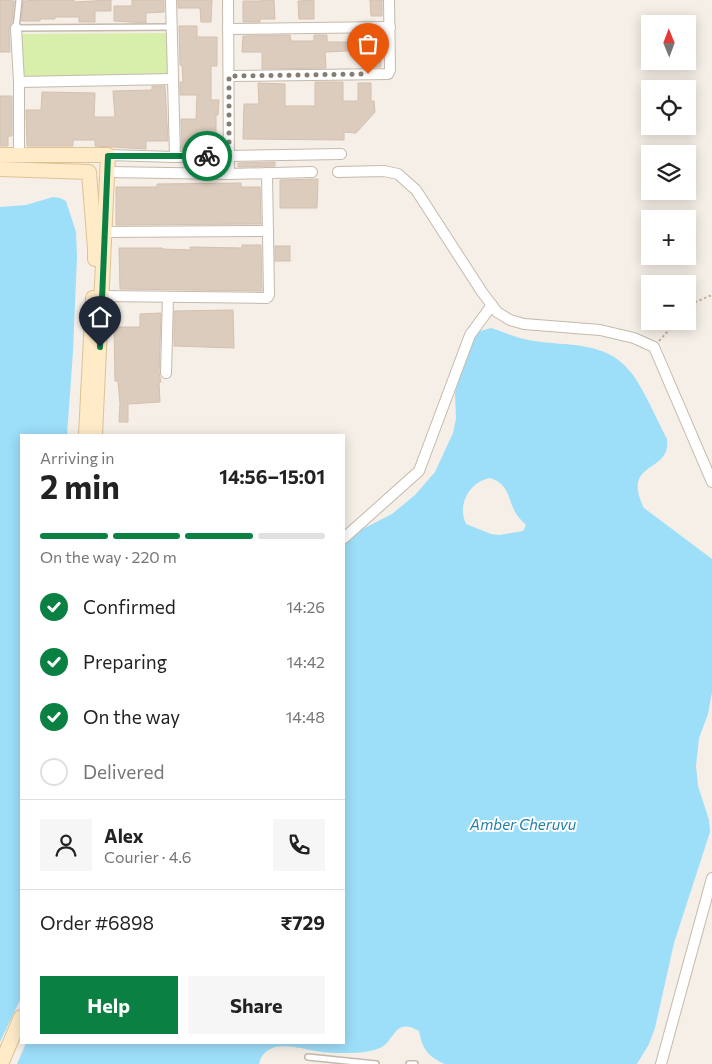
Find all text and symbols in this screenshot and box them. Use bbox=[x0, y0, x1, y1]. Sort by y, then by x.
north arrow bbox=[641, 15, 696, 70]
map controls bbox=[641, 15, 696, 330]
pin bbox=[347, 23, 389, 74]
icon: bag bbox=[354, 30, 382, 58]
button: locate bbox=[641, 80, 696, 135]
courier bbox=[182, 131, 232, 181]
icon: bike bbox=[193, 142, 221, 170]
button: layers bbox=[641, 145, 696, 200]
button: + bbox=[641, 210, 696, 265]
button: − bbox=[641, 275, 696, 330]
pin bbox=[79, 296, 121, 347]
icon: home bbox=[86, 303, 114, 331]
text: Arriving in bbox=[40, 448, 114, 467]
text: 14:56–15:01 bbox=[219, 465, 325, 488]
text: 2 min bbox=[40, 466, 120, 506]
text: On the way · 220 m bbox=[40, 547, 177, 566]
icon: check bbox=[40, 593, 68, 621]
text: Confirmed bbox=[83, 595, 176, 618]
text: 14:26 bbox=[286, 597, 325, 616]
icon: check bbox=[40, 648, 68, 676]
text: Preparing bbox=[83, 650, 167, 673]
text: 14:42 bbox=[287, 652, 325, 671]
icon: check bbox=[40, 703, 68, 731]
text: On the way bbox=[83, 705, 180, 728]
text: 14:48 bbox=[285, 707, 325, 726]
text: Delivered bbox=[83, 760, 164, 783]
water label: Amber Cheruvu bbox=[469, 815, 577, 833]
button: person bbox=[40, 819, 92, 871]
button: phone bbox=[273, 819, 325, 871]
text: Alex bbox=[104, 824, 144, 847]
text: Courier · 4.6 bbox=[104, 847, 191, 866]
text: Order #6898 bbox=[40, 911, 154, 934]
text: ₹729 bbox=[280, 911, 325, 934]
button: Help bbox=[40, 976, 178, 1034]
button: Share bbox=[188, 976, 325, 1034]

